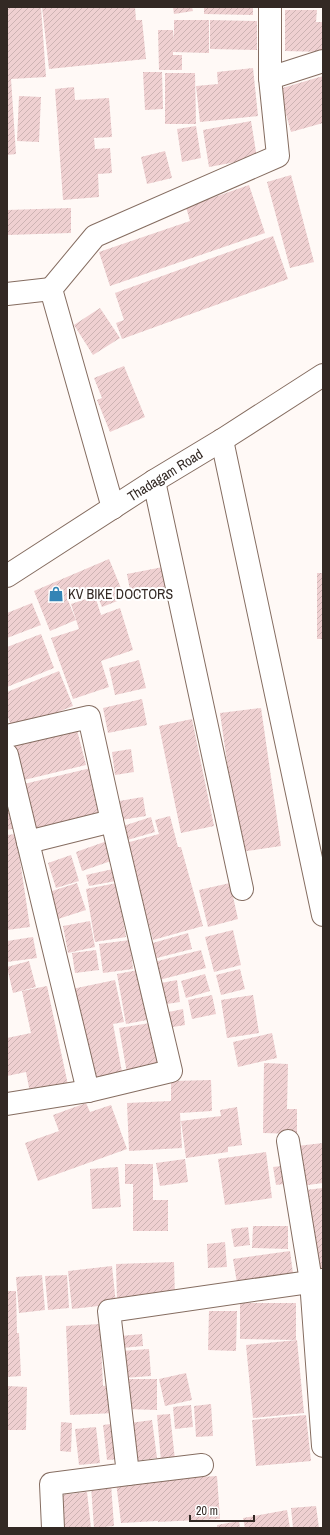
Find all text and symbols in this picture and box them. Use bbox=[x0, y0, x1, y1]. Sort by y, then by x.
street label: Thadagam Road bbox=[124, 445, 206, 505]
shop icon: KV BIKE DOCTORS bbox=[47, 585, 65, 603]
place label: KV BIKE DOCTORS bbox=[68, 585, 173, 603]
scale bar bbox=[190, 1497, 254, 1523]
text: 20 m bbox=[196, 1503, 218, 1519]

